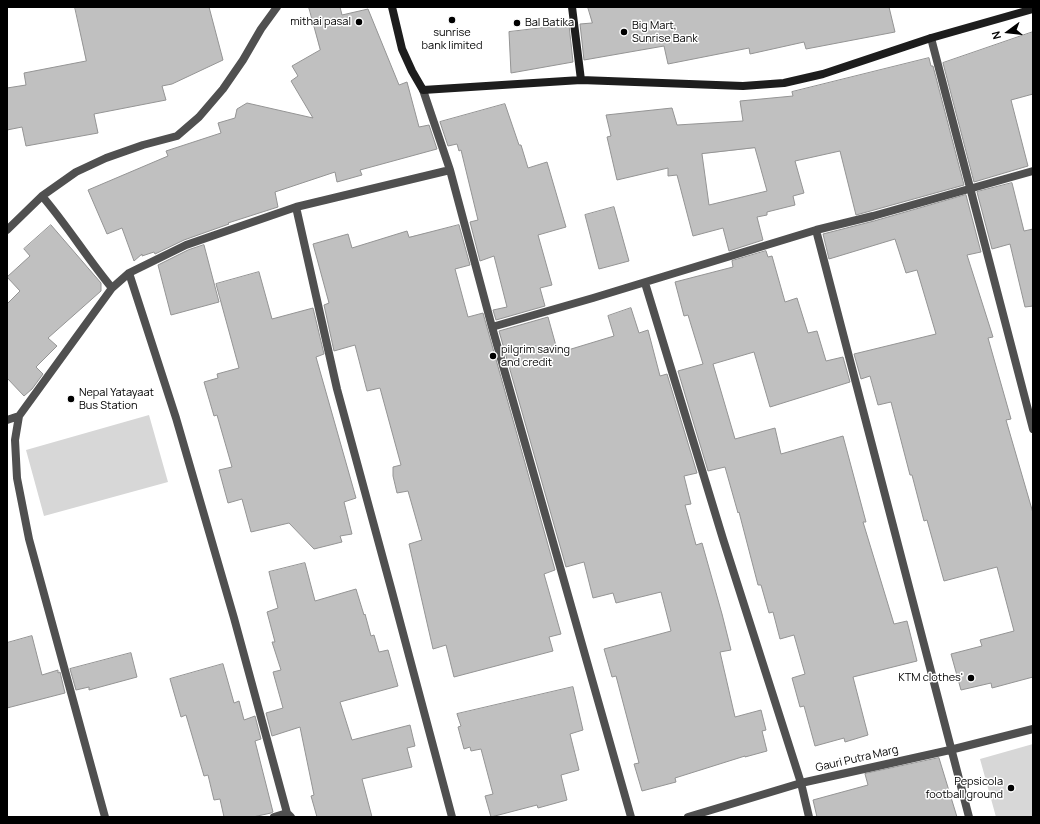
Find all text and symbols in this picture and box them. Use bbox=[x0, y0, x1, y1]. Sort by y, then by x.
north arrow bbox=[988, 12, 1028, 52]
place label: mithai pasal bbox=[290, 15, 351, 29]
marker: sunrise bank limited bbox=[447, 15, 457, 25]
place label: Bal Batika bbox=[525, 16, 574, 30]
marker: mithai pasal bbox=[354, 17, 364, 27]
marker: Bal Batika bbox=[512, 18, 522, 28]
place label: Big Mart, Sunrise Bank bbox=[632, 19, 698, 45]
place label: sunrise bank limited bbox=[422, 26, 482, 52]
marker: Big Mart, Sunrise Bank bbox=[619, 27, 629, 37]
text: N bbox=[988, 29, 1004, 41]
place label: pilgrim saving and credit bbox=[501, 343, 570, 369]
marker: pilgrim saving and credit bbox=[488, 351, 498, 361]
place label: Nepal Yatayaat Bus Station bbox=[79, 386, 154, 412]
marker: Nepal Yatayaat Bus Station bbox=[66, 394, 76, 404]
place label: KTM clothes' bbox=[898, 671, 963, 685]
marker: KTM clothes' bbox=[966, 673, 976, 683]
street label: Gauri Putra Marg bbox=[814, 743, 900, 775]
place label: Pepsicola football ground bbox=[926, 775, 1003, 801]
marker: Pepsicola football ground bbox=[1006, 783, 1016, 793]

